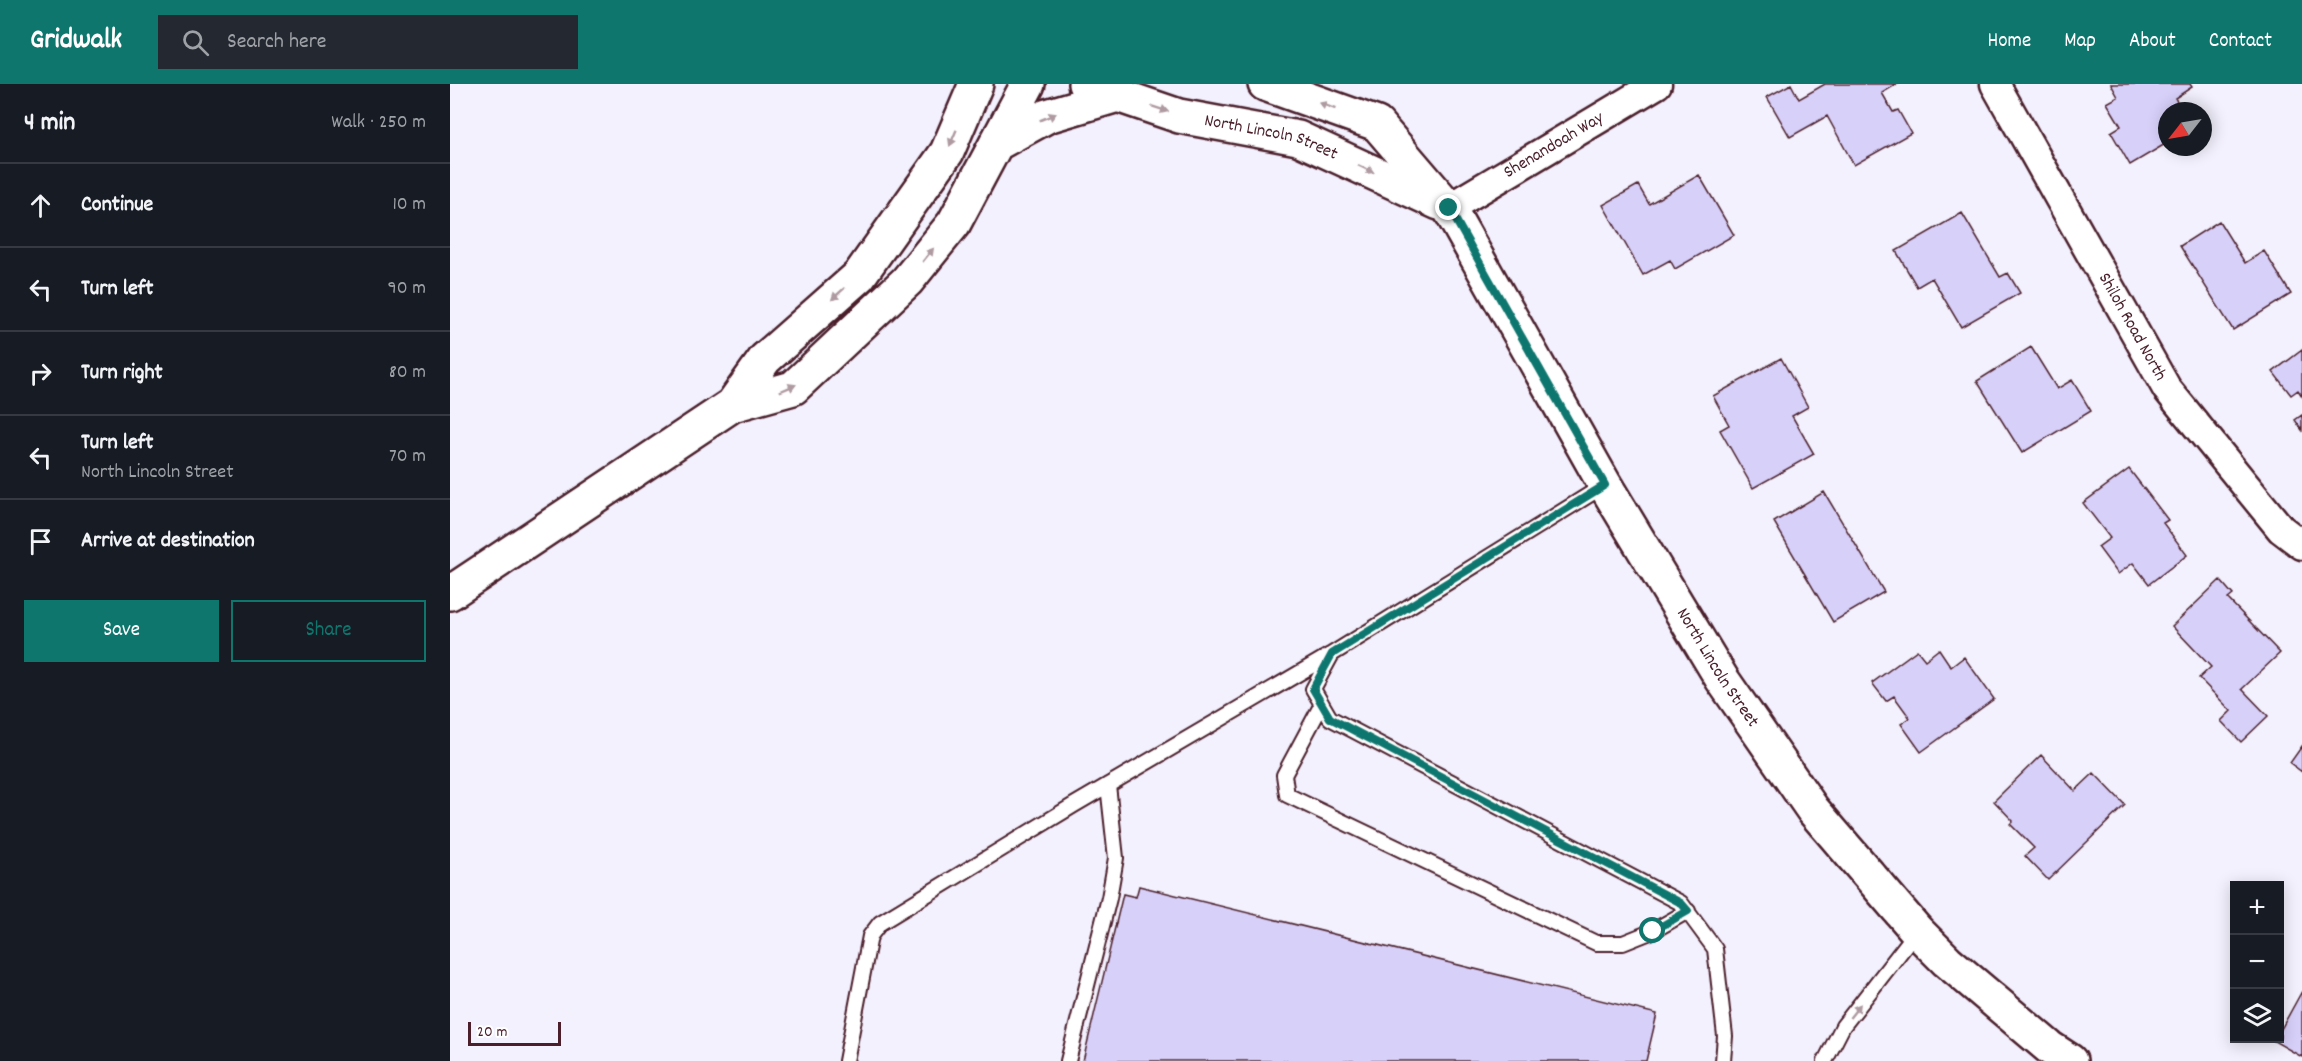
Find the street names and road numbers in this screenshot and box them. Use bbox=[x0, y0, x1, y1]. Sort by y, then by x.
street label: Shenandoah Way bbox=[1499, 106, 1609, 185]
street label: North Lincoln Street bbox=[1202, 108, 1342, 167]
street label: Shiloh Road North bbox=[2092, 268, 2173, 386]
street label: North Lincoln Street bbox=[1670, 603, 1765, 733]

